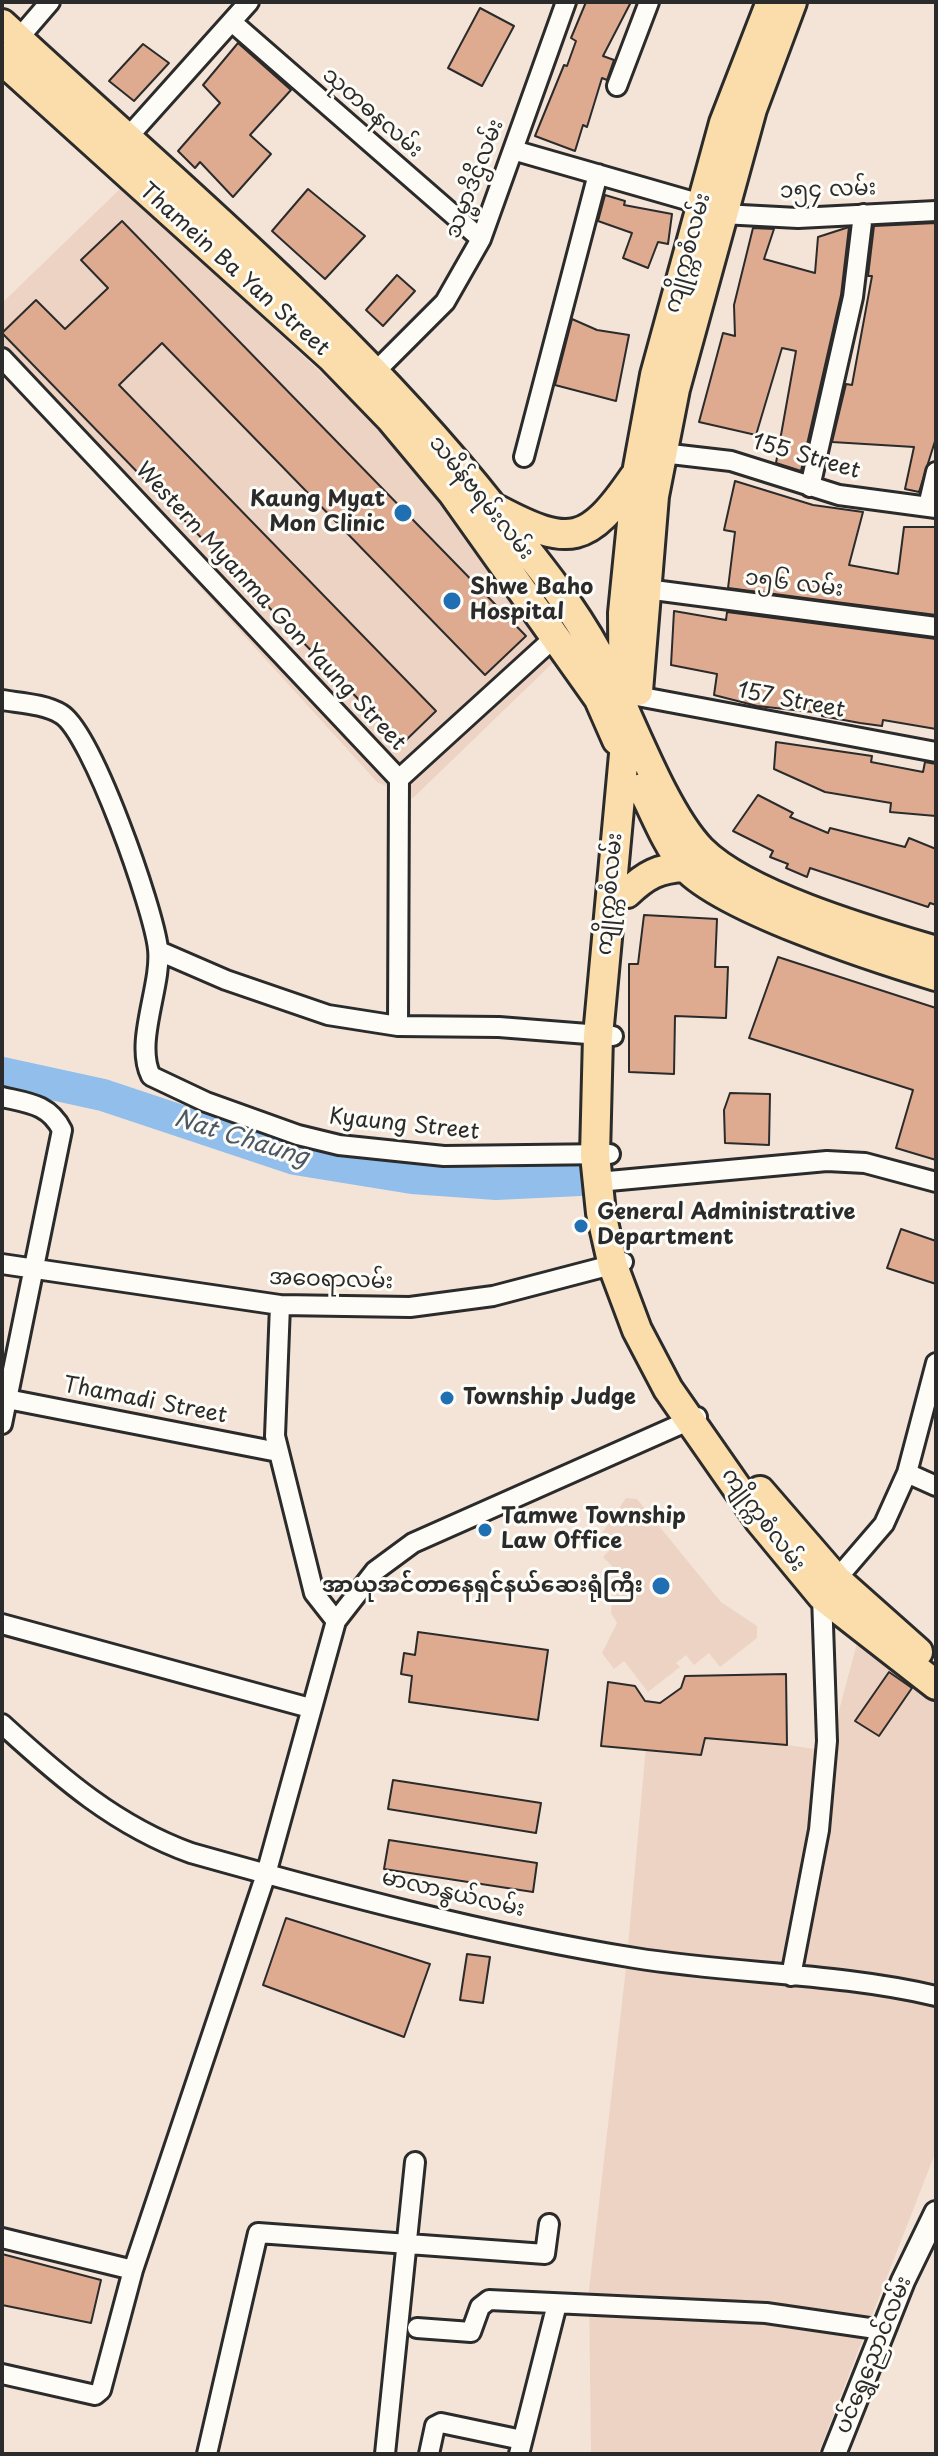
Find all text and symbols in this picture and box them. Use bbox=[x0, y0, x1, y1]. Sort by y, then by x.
street label: သုတဓနလမ်း bbox=[316, 62, 428, 164]
street label: သမ္မာဒိဌိလမ်း bbox=[440, 116, 510, 242]
street label: ၁၅၄ လမ်း bbox=[779, 175, 877, 205]
street label: Thamein Ba Yan Street bbox=[134, 178, 334, 362]
street label: ကျိုက္ကစံလမ်း bbox=[659, 190, 717, 316]
street label: 155 Street bbox=[749, 429, 863, 485]
street label: သမိန်ဗရမ်းလမ်း bbox=[423, 431, 539, 565]
street label: Western Myanma Gon Yaung Street bbox=[129, 457, 411, 757]
place label: Kaung Myat Mon Clinic bbox=[250, 487, 385, 538]
marker: Kaung Myat Mon Clinic bbox=[392, 502, 414, 524]
street label: ၁၅၆ လမ်း bbox=[743, 565, 845, 603]
place label: Shwe Baho Hospital bbox=[470, 575, 593, 626]
marker: Shwe Baho Hospital bbox=[441, 590, 463, 612]
street label: 157 Street bbox=[735, 678, 847, 724]
street label: ကျိုက္ကစံလမ်း bbox=[591, 832, 629, 956]
street label: Kyaung Street bbox=[327, 1104, 481, 1146]
water label: Nat Chaung bbox=[170, 1105, 312, 1173]
place label: General Administrative Department bbox=[597, 1200, 856, 1252]
marker: General Administrative Department bbox=[572, 1217, 590, 1235]
street label: အဝေရာလမ်း bbox=[268, 1265, 394, 1295]
street label: Thamadi Street bbox=[61, 1372, 229, 1430]
place label: Township Judge bbox=[463, 1385, 636, 1411]
marker: Township Judge bbox=[438, 1389, 456, 1407]
street label: ကျိုက္ကစံလမ်း bbox=[715, 1463, 811, 1577]
place label: Tamwe Township Law Office bbox=[501, 1504, 686, 1556]
marker: Tamwe Township Law Office bbox=[476, 1521, 494, 1539]
place label: အာယုအင်တာနေရှင်နယ်ဆေးရုံကြီး bbox=[322, 1573, 643, 1599]
marker: အာယုအင်တာနေရှင်နယ်ဆေးရုံကြီး bbox=[650, 1575, 672, 1597]
street label: မာလာနွယ်လမ်း bbox=[379, 1865, 527, 1923]
street label: ပင်ရွှေညောင်လမ်း bbox=[830, 2272, 918, 2438]

